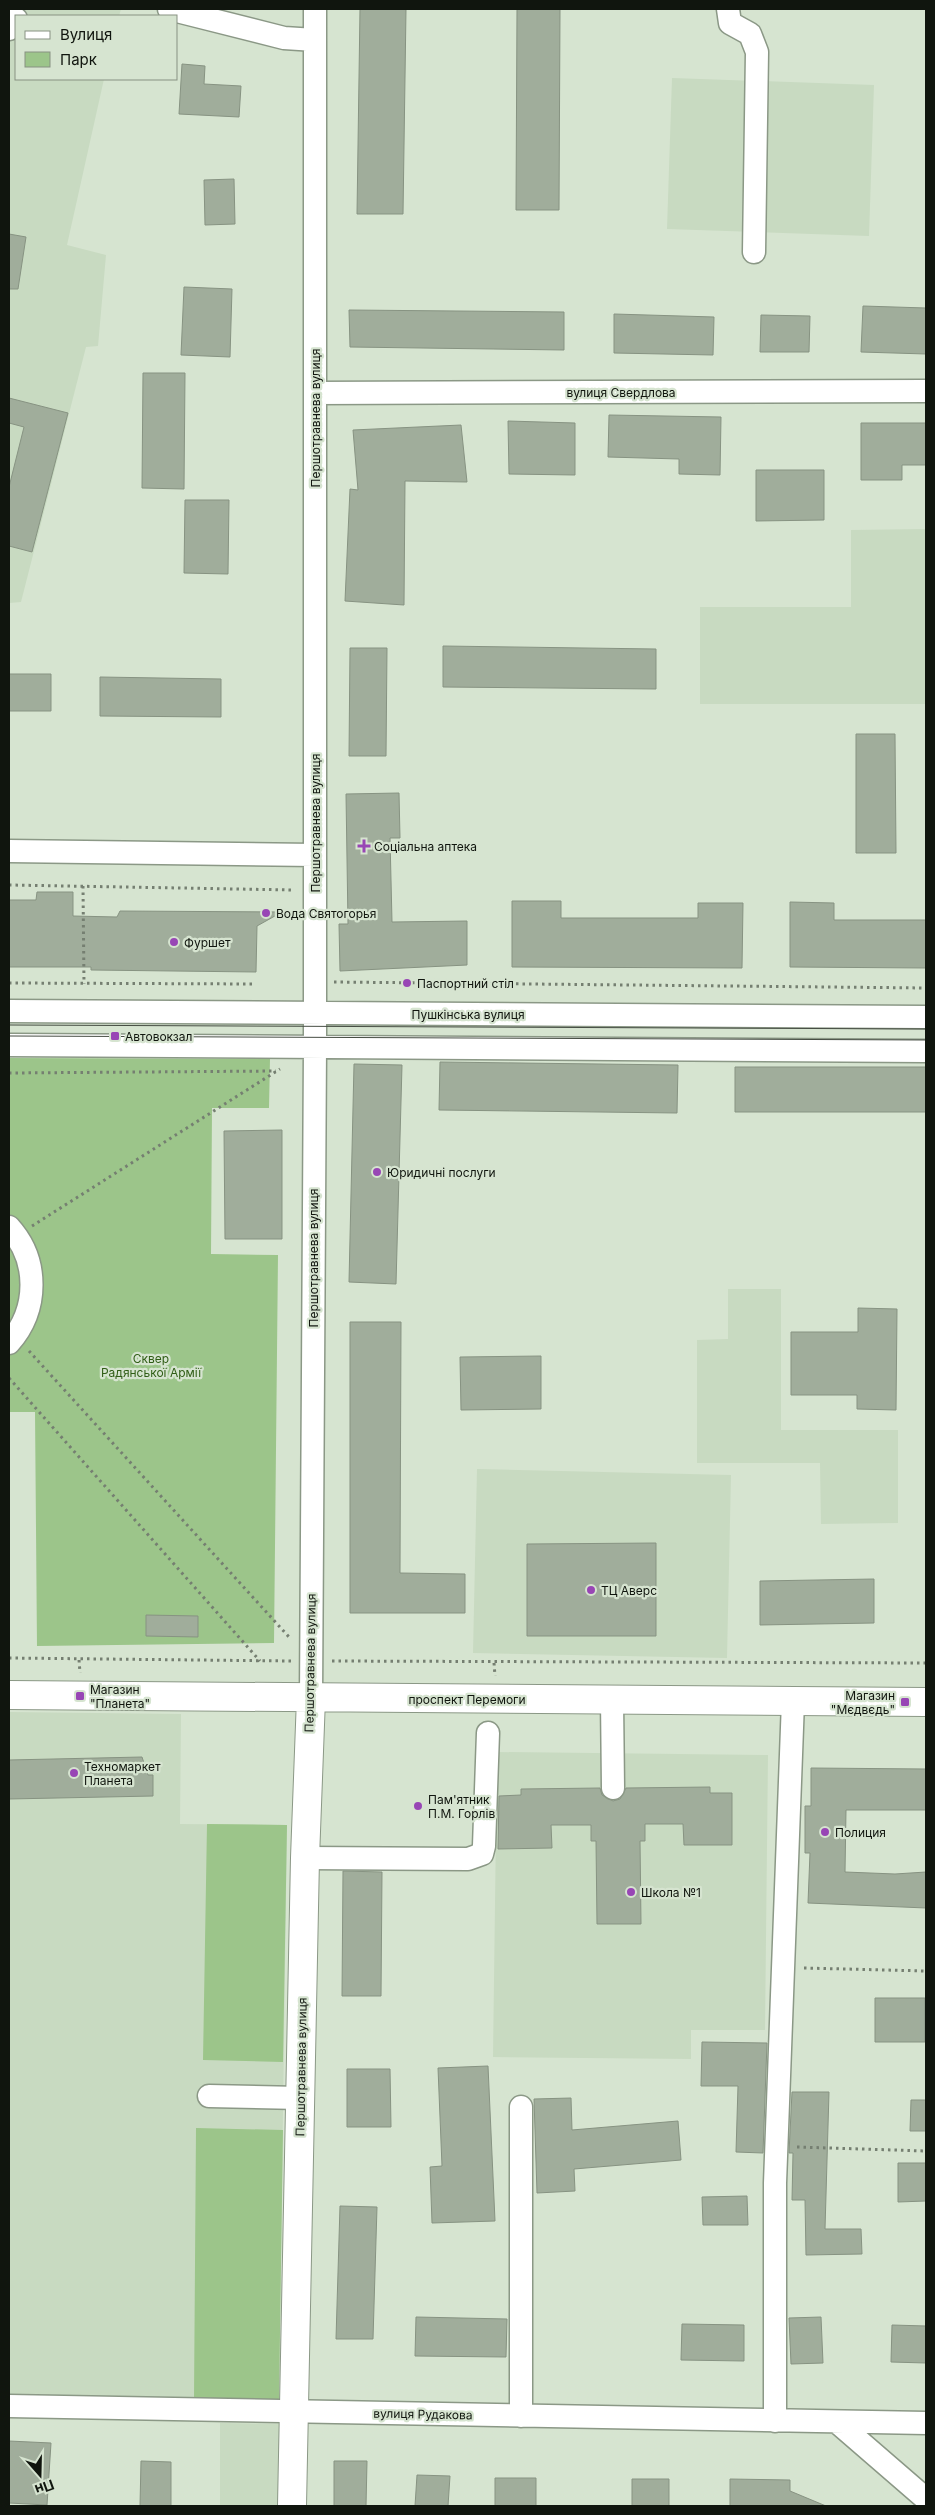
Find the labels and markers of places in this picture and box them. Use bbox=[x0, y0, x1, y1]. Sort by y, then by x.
place label: Соціальна аптека bbox=[374, 839, 477, 854]
marker: Соціальна аптека bbox=[358, 840, 370, 852]
place label: Вода Святогорья bbox=[276, 906, 376, 921]
marker: Вода Святогорья bbox=[260, 907, 272, 919]
place label: Фуршет bbox=[184, 935, 231, 950]
marker: Фуршет bbox=[168, 936, 180, 948]
place label: Паспортний стіл bbox=[417, 976, 514, 991]
marker: Паспортний стіл bbox=[401, 977, 413, 989]
place label: Автовокзал bbox=[125, 1029, 192, 1044]
marker: Автовокзал bbox=[109, 1030, 121, 1042]
place label: Юридичні послуги bbox=[387, 1165, 496, 1180]
marker: Юридичні послуги bbox=[371, 1166, 383, 1178]
place label: ТЦ Аверс bbox=[601, 1583, 657, 1598]
marker: ТЦ Аверс bbox=[585, 1584, 597, 1596]
place label: Магазин "Планета" bbox=[90, 1682, 150, 1711]
place label: Магазин "Мєдвєдь" bbox=[831, 1688, 895, 1717]
marker: Магазин "Планета" bbox=[74, 1690, 86, 1702]
marker: Магазин "Мєдвєдь" bbox=[899, 1696, 911, 1708]
place label: Техномаркет Планета bbox=[84, 1759, 161, 1788]
marker: Техномаркет Планета bbox=[68, 1767, 80, 1779]
place label: Пам'ятник П.М. Горлів bbox=[428, 1792, 495, 1821]
marker: Пам'ятник П.М. Горлів bbox=[412, 1800, 424, 1812]
place label: Полиция bbox=[835, 1825, 886, 1840]
marker: Полиция bbox=[819, 1826, 831, 1838]
place label: Школа №1 bbox=[641, 1885, 701, 1900]
marker: Школа №1 bbox=[625, 1886, 637, 1898]

